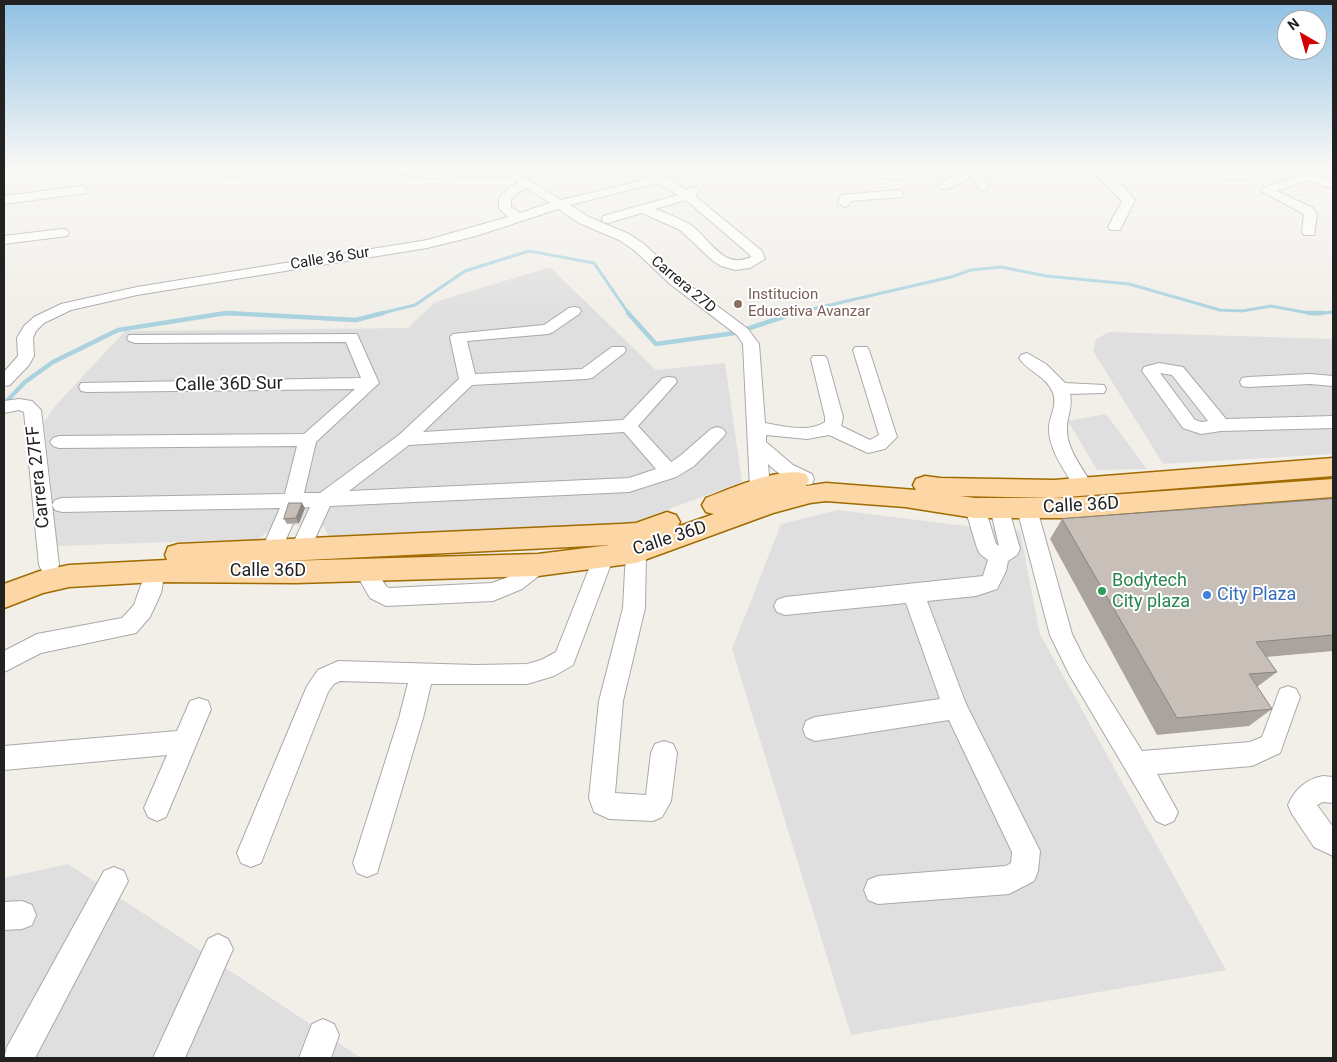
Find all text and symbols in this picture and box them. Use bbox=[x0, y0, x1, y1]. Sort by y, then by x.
north arrow bbox=[1277, 10, 1327, 60]
text: N bbox=[1285, 15, 1302, 33]
street label: Calle 36 Sur bbox=[289, 244, 371, 274]
street label: Carrera 27D bbox=[647, 253, 719, 317]
place label: Institucion Educativa Avanzar bbox=[748, 286, 870, 321]
marker: Institucion Educativa Avanzar bbox=[732, 298, 744, 310]
street label: Calle 36D Sur bbox=[175, 373, 283, 397]
street label: Carrera 27FF bbox=[23, 425, 55, 529]
street label: Calle 36D bbox=[1042, 493, 1120, 519]
street label: Calle 36D bbox=[630, 517, 710, 561]
street label: Calle 36D bbox=[230, 560, 306, 582]
place label: Bodytech City plaza bbox=[1112, 570, 1190, 612]
place label: City Plaza bbox=[1217, 584, 1296, 606]
marker: Bodytech City plaza bbox=[1096, 585, 1108, 597]
marker: City Plaza bbox=[1201, 589, 1213, 601]

